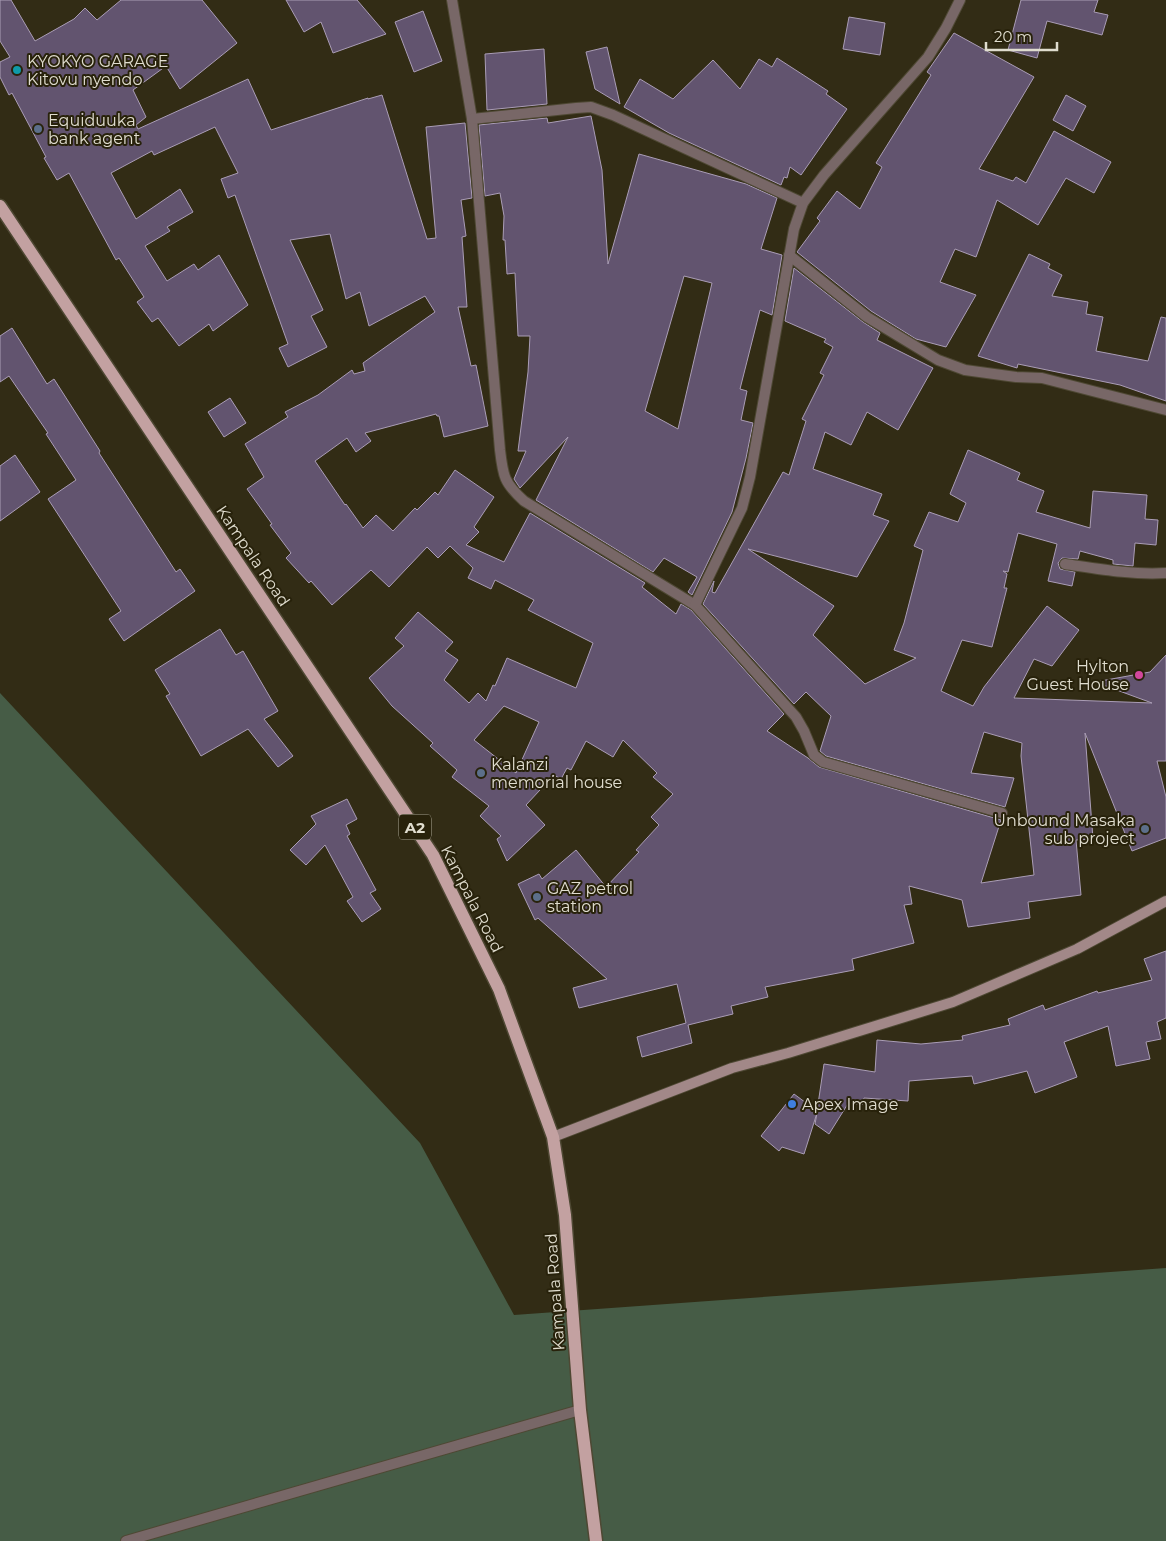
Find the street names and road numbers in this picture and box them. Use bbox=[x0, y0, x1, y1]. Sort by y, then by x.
street label: Kampala Road bbox=[212, 502, 294, 610]
road number: A2 bbox=[399, 814, 431, 840]
street label: Kampala Road bbox=[437, 842, 507, 956]
street label: Kampala Road bbox=[541, 1233, 569, 1351]

